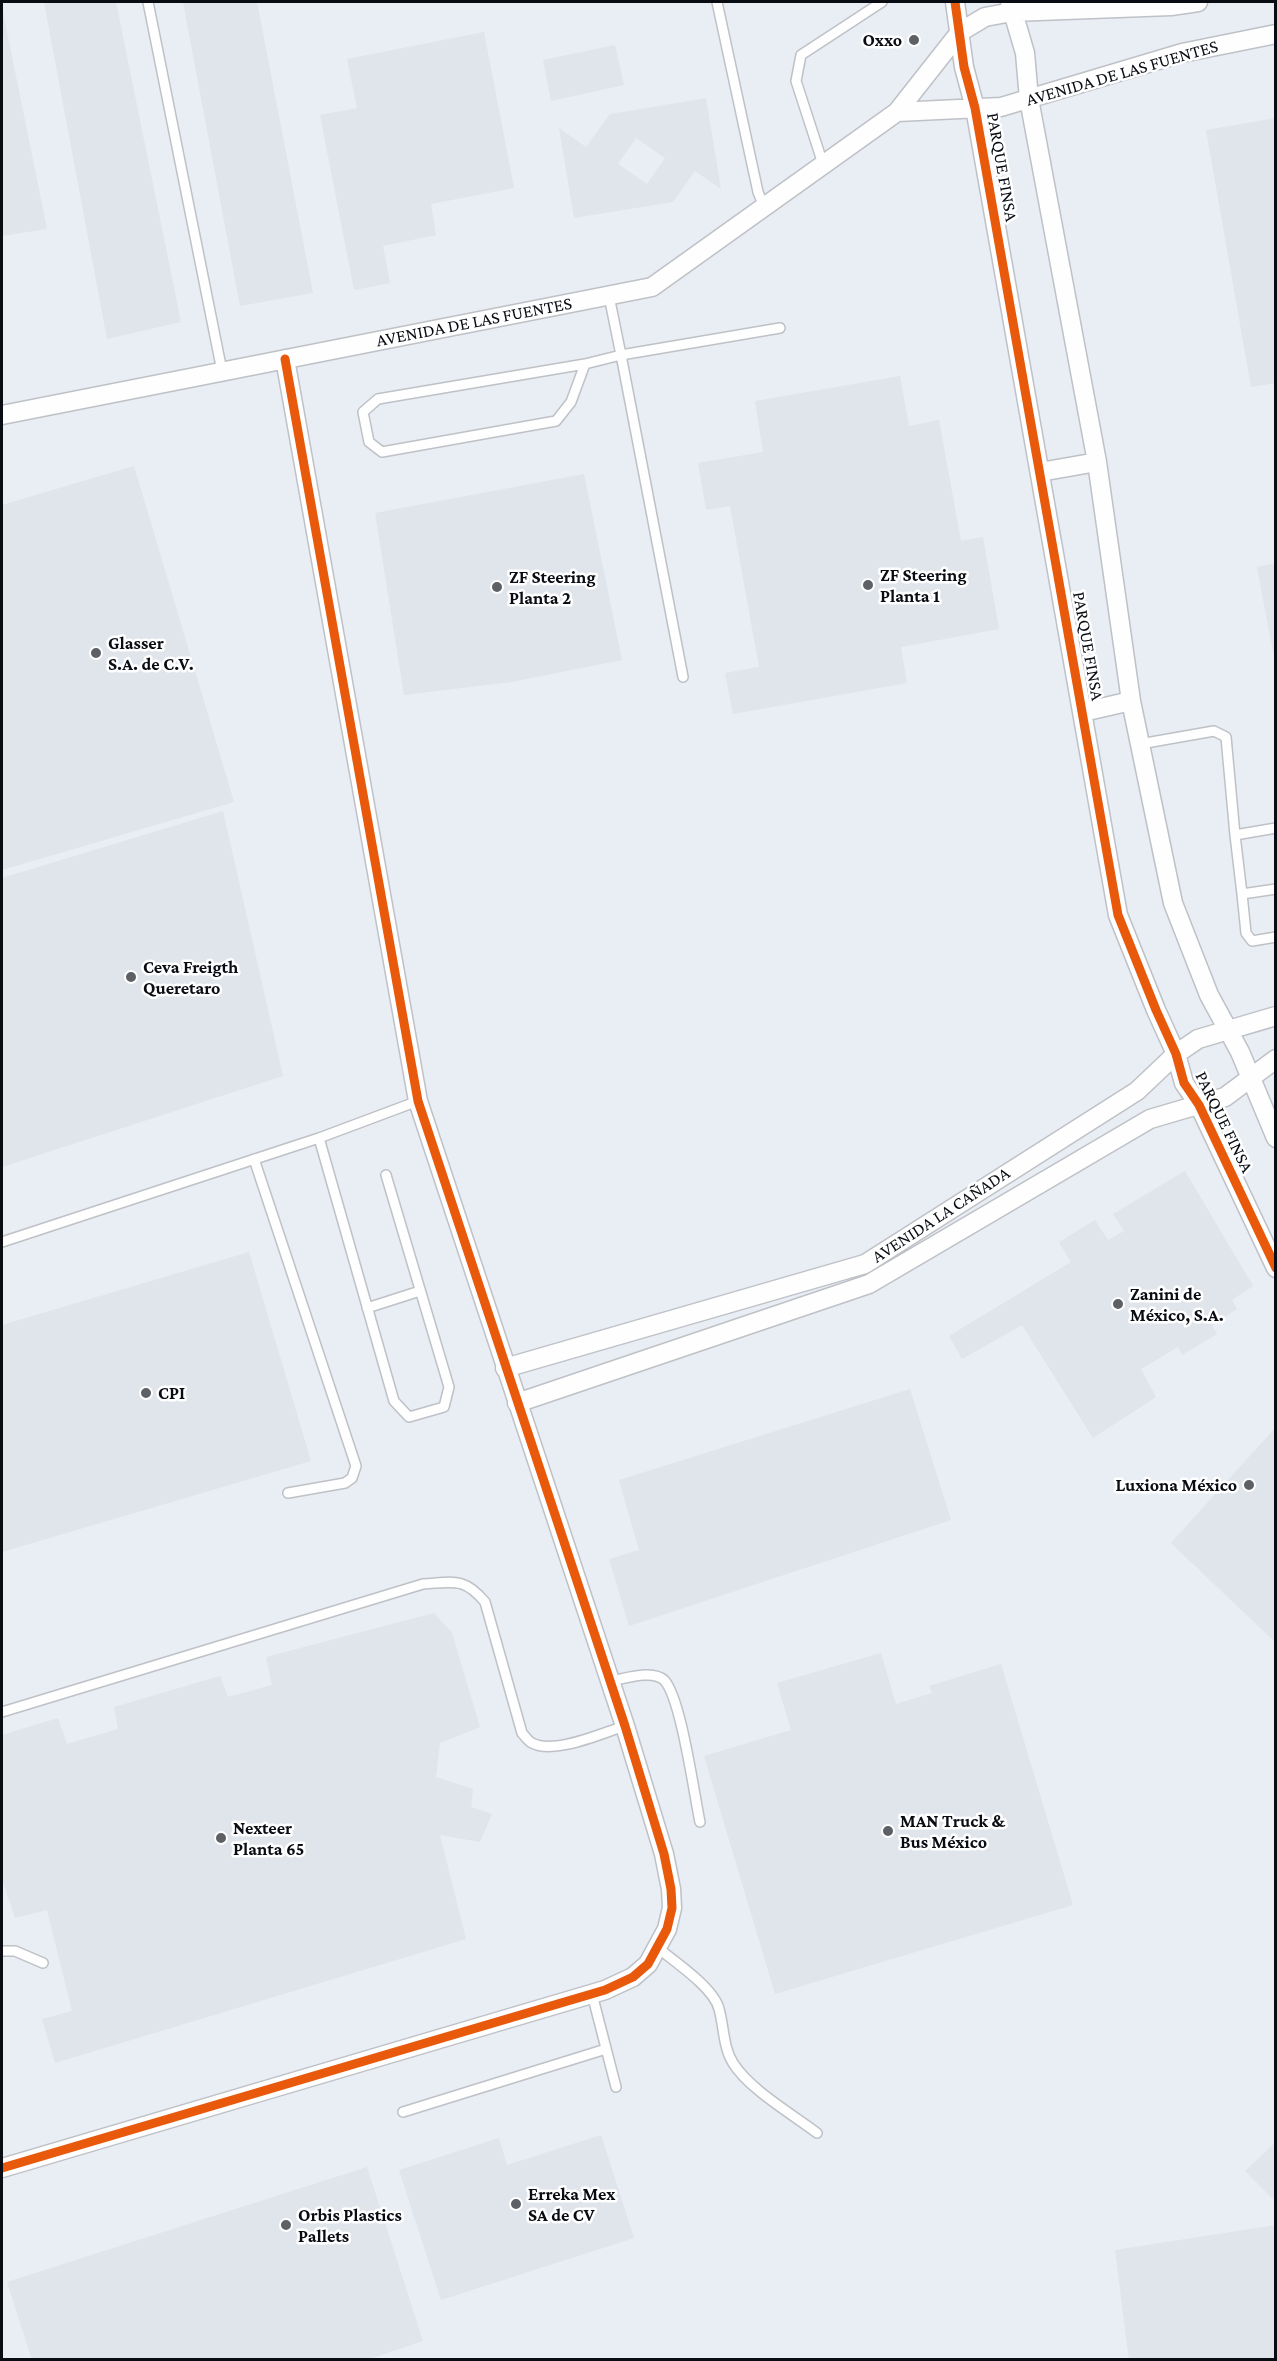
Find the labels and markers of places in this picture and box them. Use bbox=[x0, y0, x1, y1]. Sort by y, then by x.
place label: Oxxo bbox=[862, 29, 902, 51]
marker: Oxxo bbox=[907, 33, 921, 47]
place label: ZF Steering Planta 1 bbox=[880, 564, 967, 606]
place label: ZF Steering Planta 2 bbox=[509, 566, 596, 608]
marker: ZF Steering Planta 1 bbox=[861, 578, 875, 592]
marker: ZF Steering Planta 2 bbox=[490, 580, 504, 594]
place label: Glasser S.A. de C.V. bbox=[108, 632, 194, 674]
marker: Glasser S.A. de C.V. bbox=[89, 646, 103, 660]
place label: Ceva Freigth Queretaro bbox=[143, 956, 238, 998]
marker: Ceva Freigth Queretaro bbox=[124, 970, 138, 984]
place label: Zanini de México, S.A. bbox=[1130, 1283, 1224, 1326]
marker: Zanini de México, S.A. bbox=[1111, 1297, 1125, 1311]
place label: CPI bbox=[158, 1382, 185, 1404]
marker: CPI bbox=[139, 1386, 153, 1400]
place label: Luxiona México bbox=[1116, 1474, 1237, 1496]
marker: Luxiona México bbox=[1242, 1478, 1256, 1492]
place label: MAN Truck & Bus México bbox=[900, 1810, 1005, 1852]
place label: Nexteer Planta 65 bbox=[233, 1817, 304, 1860]
marker: MAN Truck & Bus México bbox=[881, 1824, 895, 1838]
marker: Nexteer Planta 65 bbox=[214, 1831, 228, 1845]
place label: Erreka Mex SA de CV bbox=[528, 2183, 615, 2226]
marker: Erreka Mex SA de CV bbox=[509, 2197, 523, 2211]
place label: Orbis Plastics Pallets bbox=[298, 2204, 402, 2246]
marker: Orbis Plastics Pallets bbox=[279, 2218, 293, 2232]

